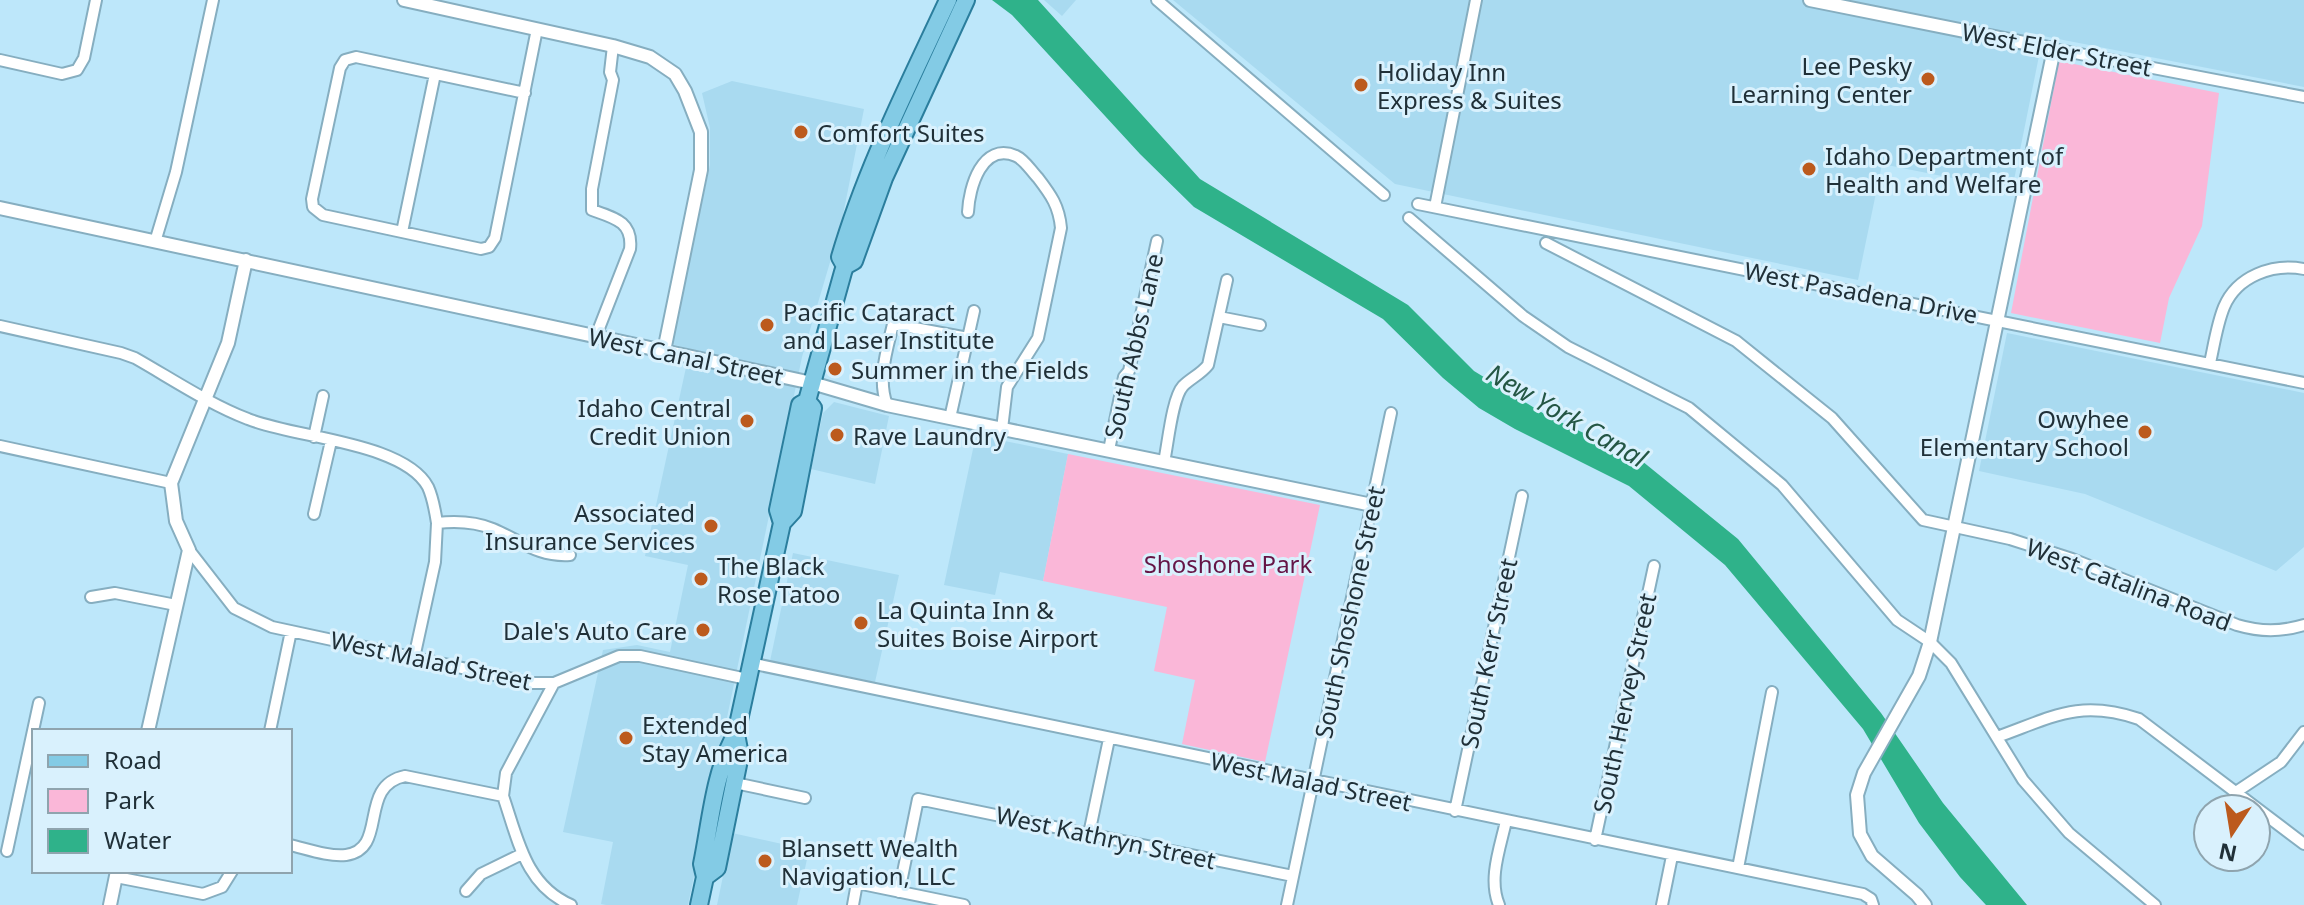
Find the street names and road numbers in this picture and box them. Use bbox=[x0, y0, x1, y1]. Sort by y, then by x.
street label: West Elder Street bbox=[1959, 14, 2155, 84]
street label: South Abbs Lane bbox=[1096, 250, 1170, 442]
street label: West Pasadena Drive bbox=[1742, 253, 1980, 331]
street label: West Canal Street bbox=[586, 319, 787, 393]
street label: South Shoshone Street bbox=[1306, 482, 1392, 741]
street label: West Catalina Road bbox=[2022, 530, 2236, 638]
street label: South Kerr Street bbox=[1452, 554, 1524, 751]
street label: South Hervey Street bbox=[1585, 590, 1664, 816]
street label: West Malad Street bbox=[327, 623, 535, 697]
street label: West Malad Street bbox=[1207, 744, 1415, 818]
street label: West Kathryn Street bbox=[993, 798, 1219, 876]

